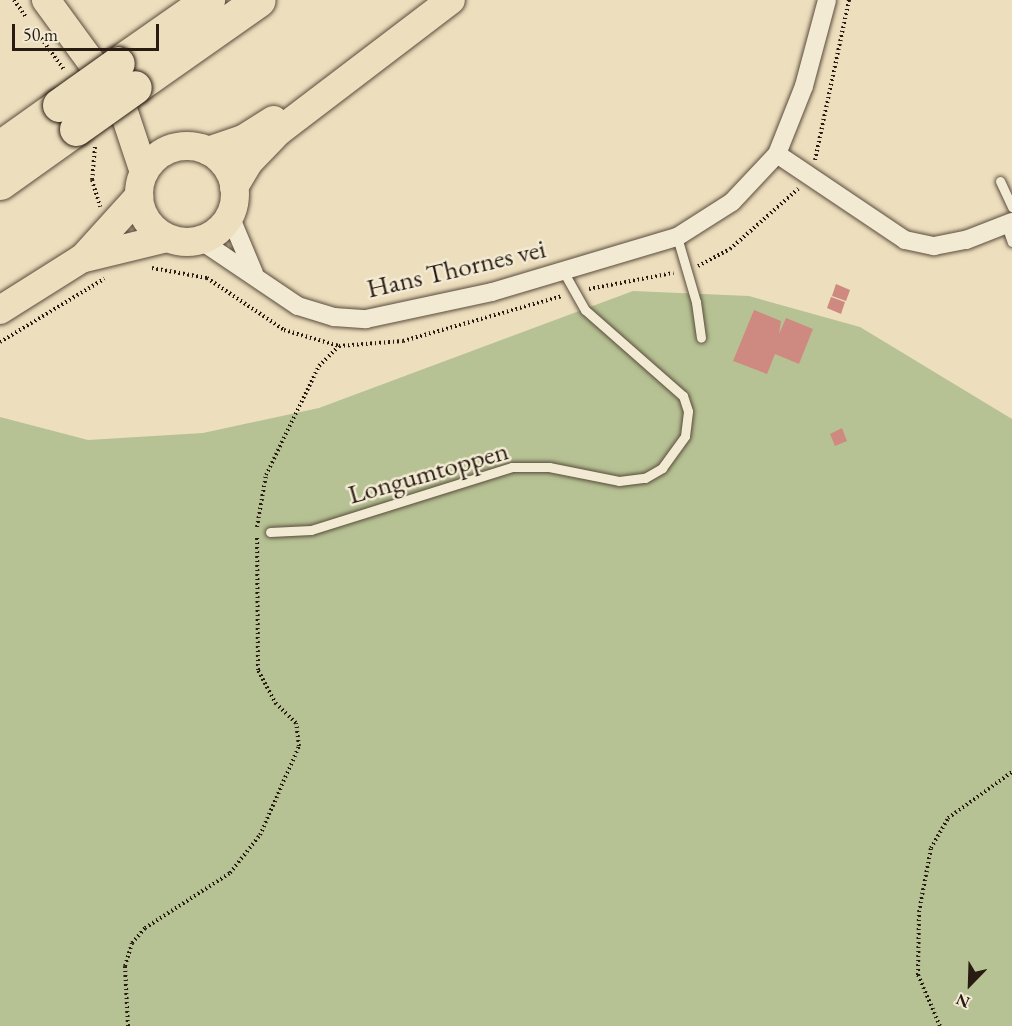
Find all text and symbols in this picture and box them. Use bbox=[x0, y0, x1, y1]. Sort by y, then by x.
scale bar bbox=[15, 12, 162, 50]
text: 50 m bbox=[23, 23, 58, 46]
street label: Hans Thornes vei bbox=[363, 232, 549, 304]
street label: Longumtoppen bbox=[344, 434, 512, 510]
north arrow bbox=[940, 954, 1000, 1014]
text: N bbox=[953, 989, 973, 1013]

